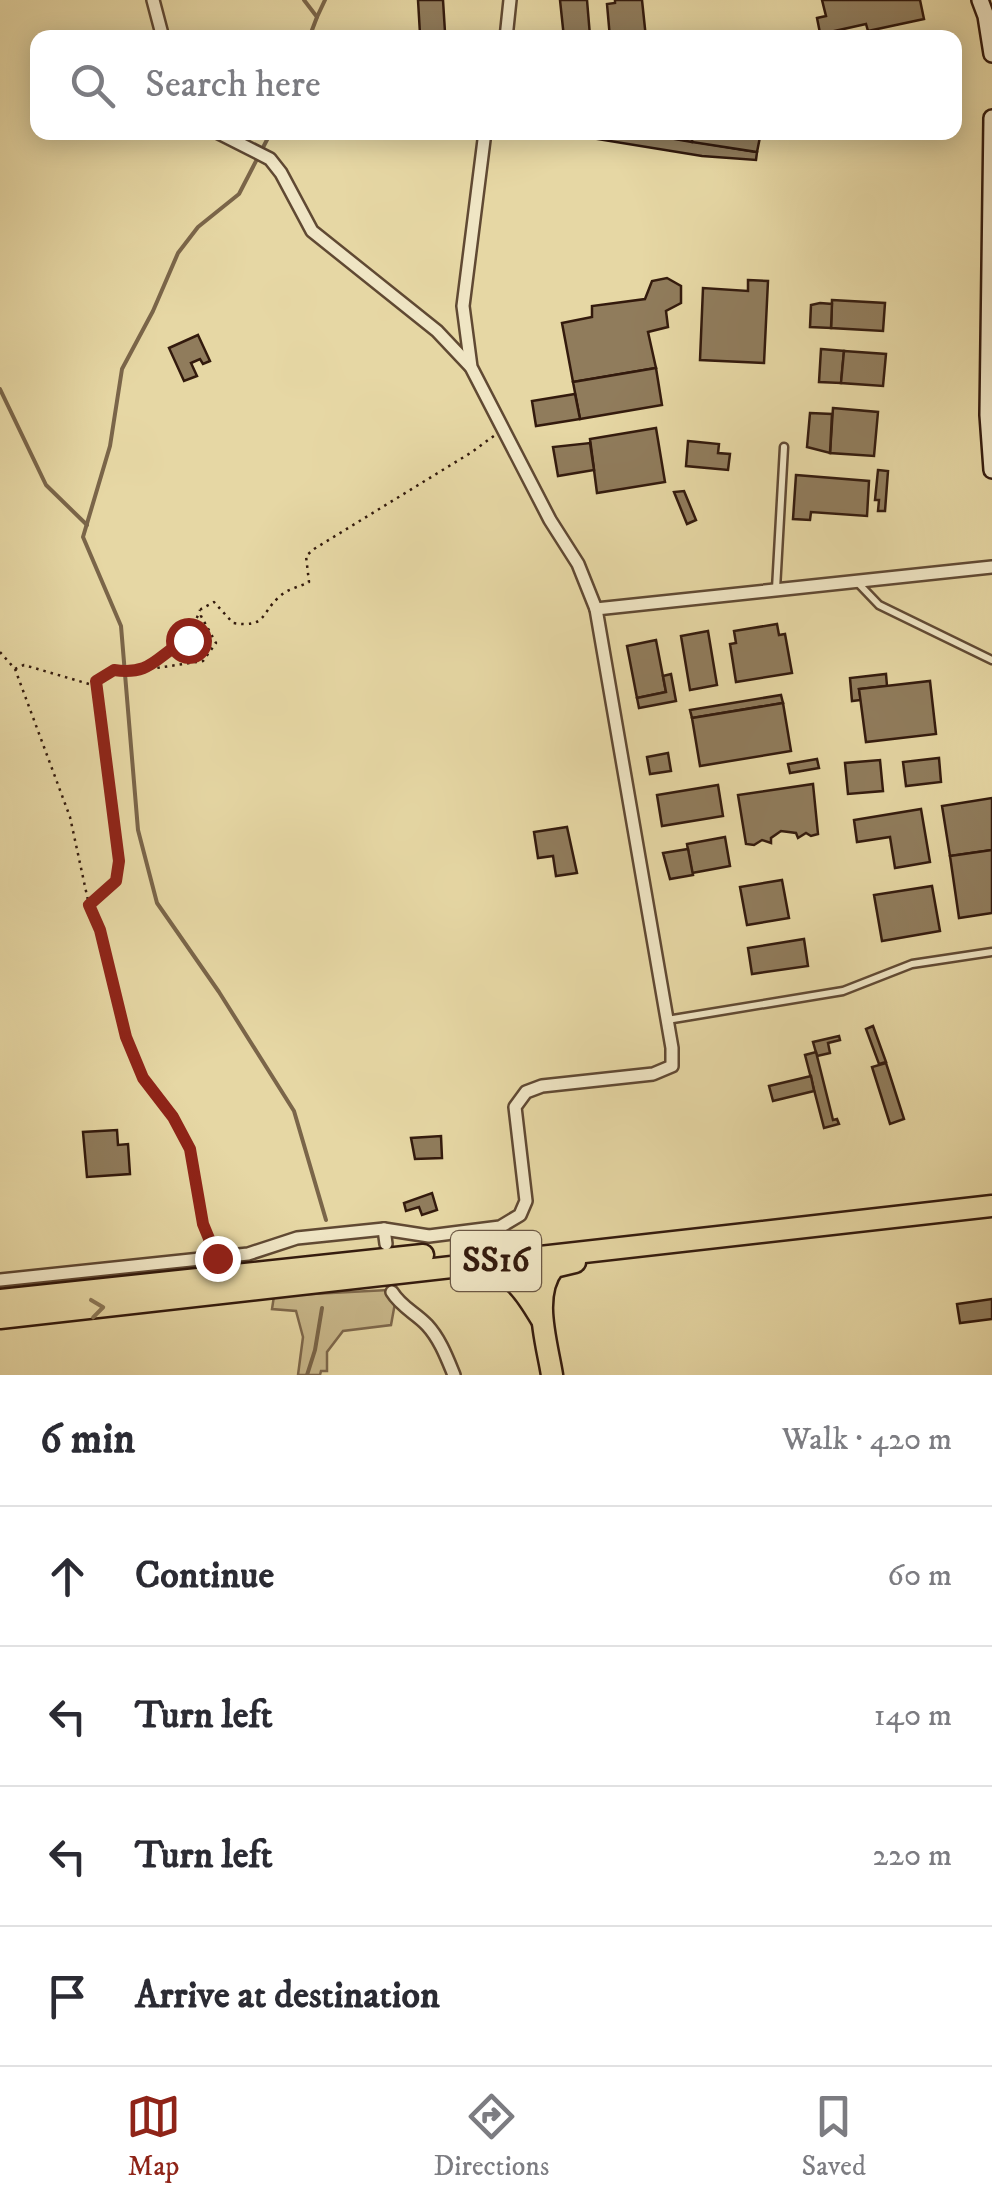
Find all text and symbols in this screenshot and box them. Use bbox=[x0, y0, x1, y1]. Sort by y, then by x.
search box bbox=[30, 30, 962, 140]
icon: search bbox=[65, 58, 120, 113]
text: Search here bbox=[145, 61, 321, 109]
route start bbox=[166, 618, 212, 664]
road number: SS16 bbox=[451, 1231, 541, 1291]
route end bbox=[195, 1236, 241, 1282]
one-way arrow bbox=[89, 1298, 105, 1319]
text: 6 min bbox=[40, 1414, 135, 1466]
text: Walk · 420 m bbox=[782, 1420, 952, 1460]
icon: ahead bbox=[40, 1549, 95, 1604]
text: Continue bbox=[135, 1552, 274, 1600]
text: 60 m bbox=[887, 1556, 952, 1596]
icon: left bbox=[40, 1689, 95, 1744]
text: Turn left bbox=[135, 1692, 273, 1740]
text: 140 m bbox=[874, 1696, 952, 1736]
icon: left bbox=[40, 1829, 95, 1884]
text: Turn left bbox=[135, 1832, 273, 1880]
text: 220 m bbox=[872, 1836, 952, 1876]
icon: arrive bbox=[40, 1969, 95, 2024]
text: Arrive at destination bbox=[135, 1972, 440, 2020]
tab: Map bbox=[126, 2089, 181, 2184]
tab: Directions bbox=[433, 2089, 549, 2184]
tab: Saved bbox=[802, 2089, 866, 2184]

